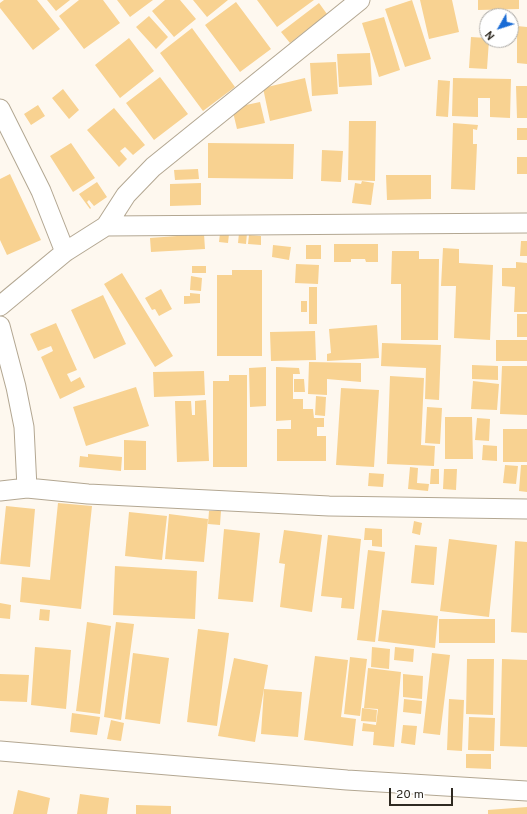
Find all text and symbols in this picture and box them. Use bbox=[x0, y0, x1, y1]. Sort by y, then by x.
north arrow bbox=[479, 8, 519, 48]
text: N bbox=[483, 27, 498, 42]
scale bar bbox=[391, 780, 455, 806]
text: 20 m bbox=[396, 787, 424, 803]

